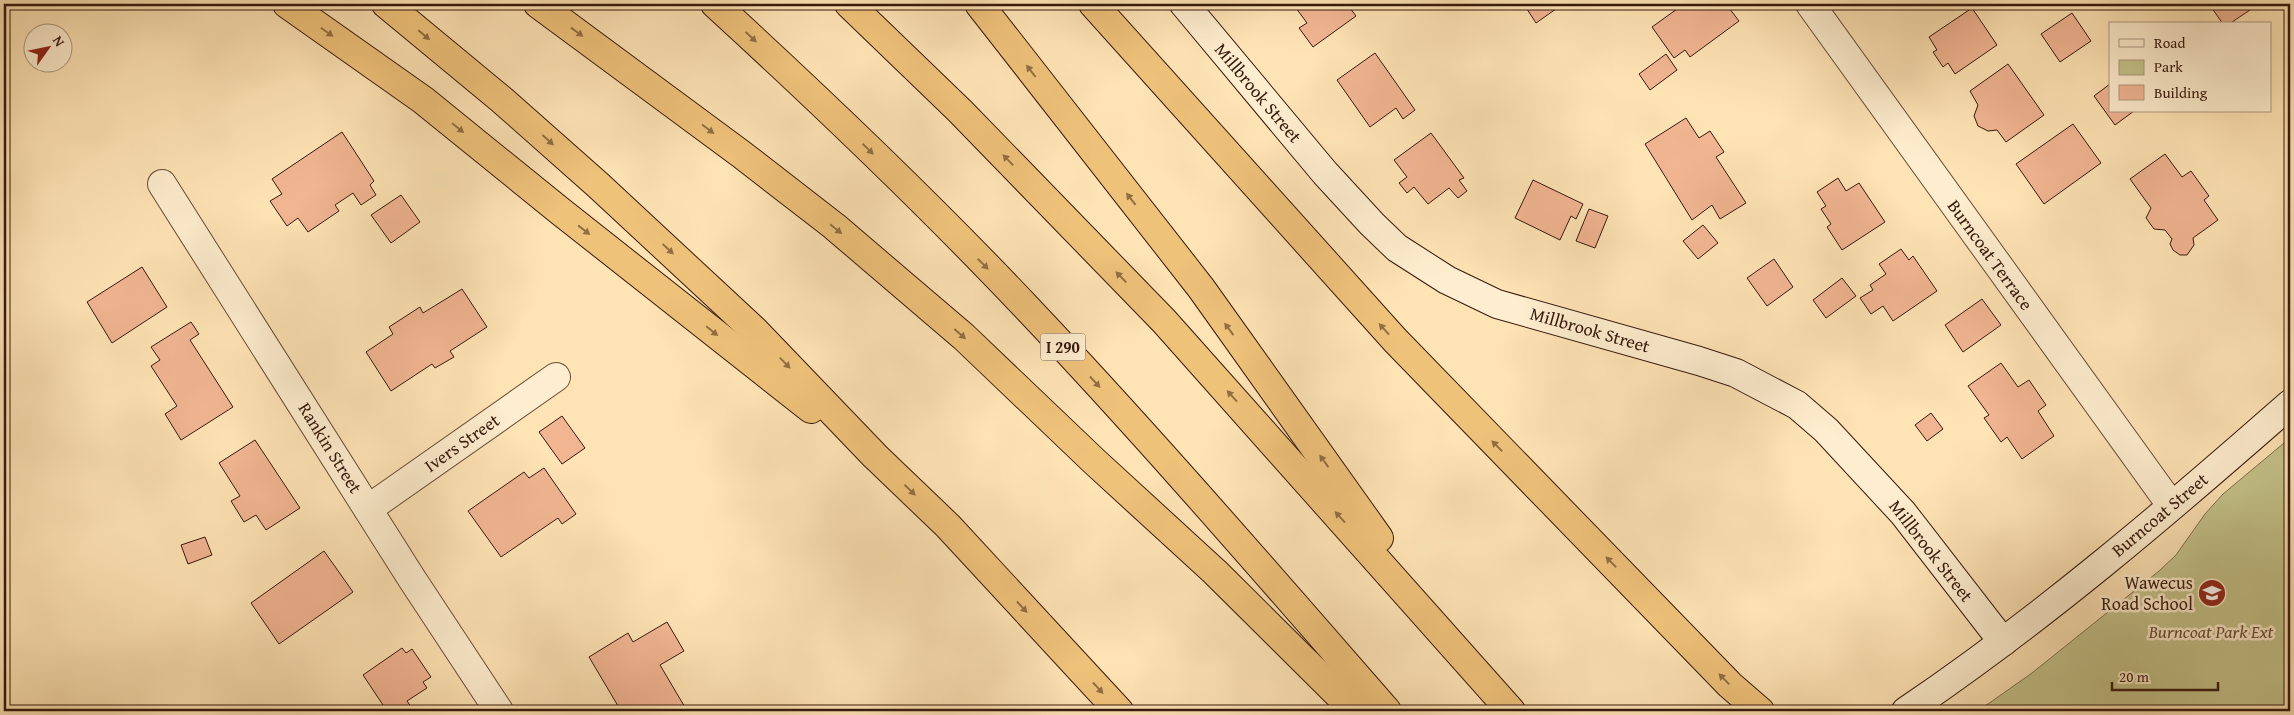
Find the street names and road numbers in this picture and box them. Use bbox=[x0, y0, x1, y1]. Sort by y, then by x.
street label: Millbrook Street bbox=[1208, 37, 1309, 149]
street label: Burncoat Terrace bbox=[1941, 194, 2040, 316]
street label: Millbrook Street bbox=[1527, 300, 1654, 360]
road number: I 290 bbox=[1040, 334, 1086, 361]
street label: Rankin Street bbox=[292, 397, 369, 499]
street label: Ivers Street bbox=[419, 406, 505, 478]
street label: Burncoat Street bbox=[2105, 466, 2214, 563]
street label: Millbrook Street bbox=[1883, 494, 1980, 608]

